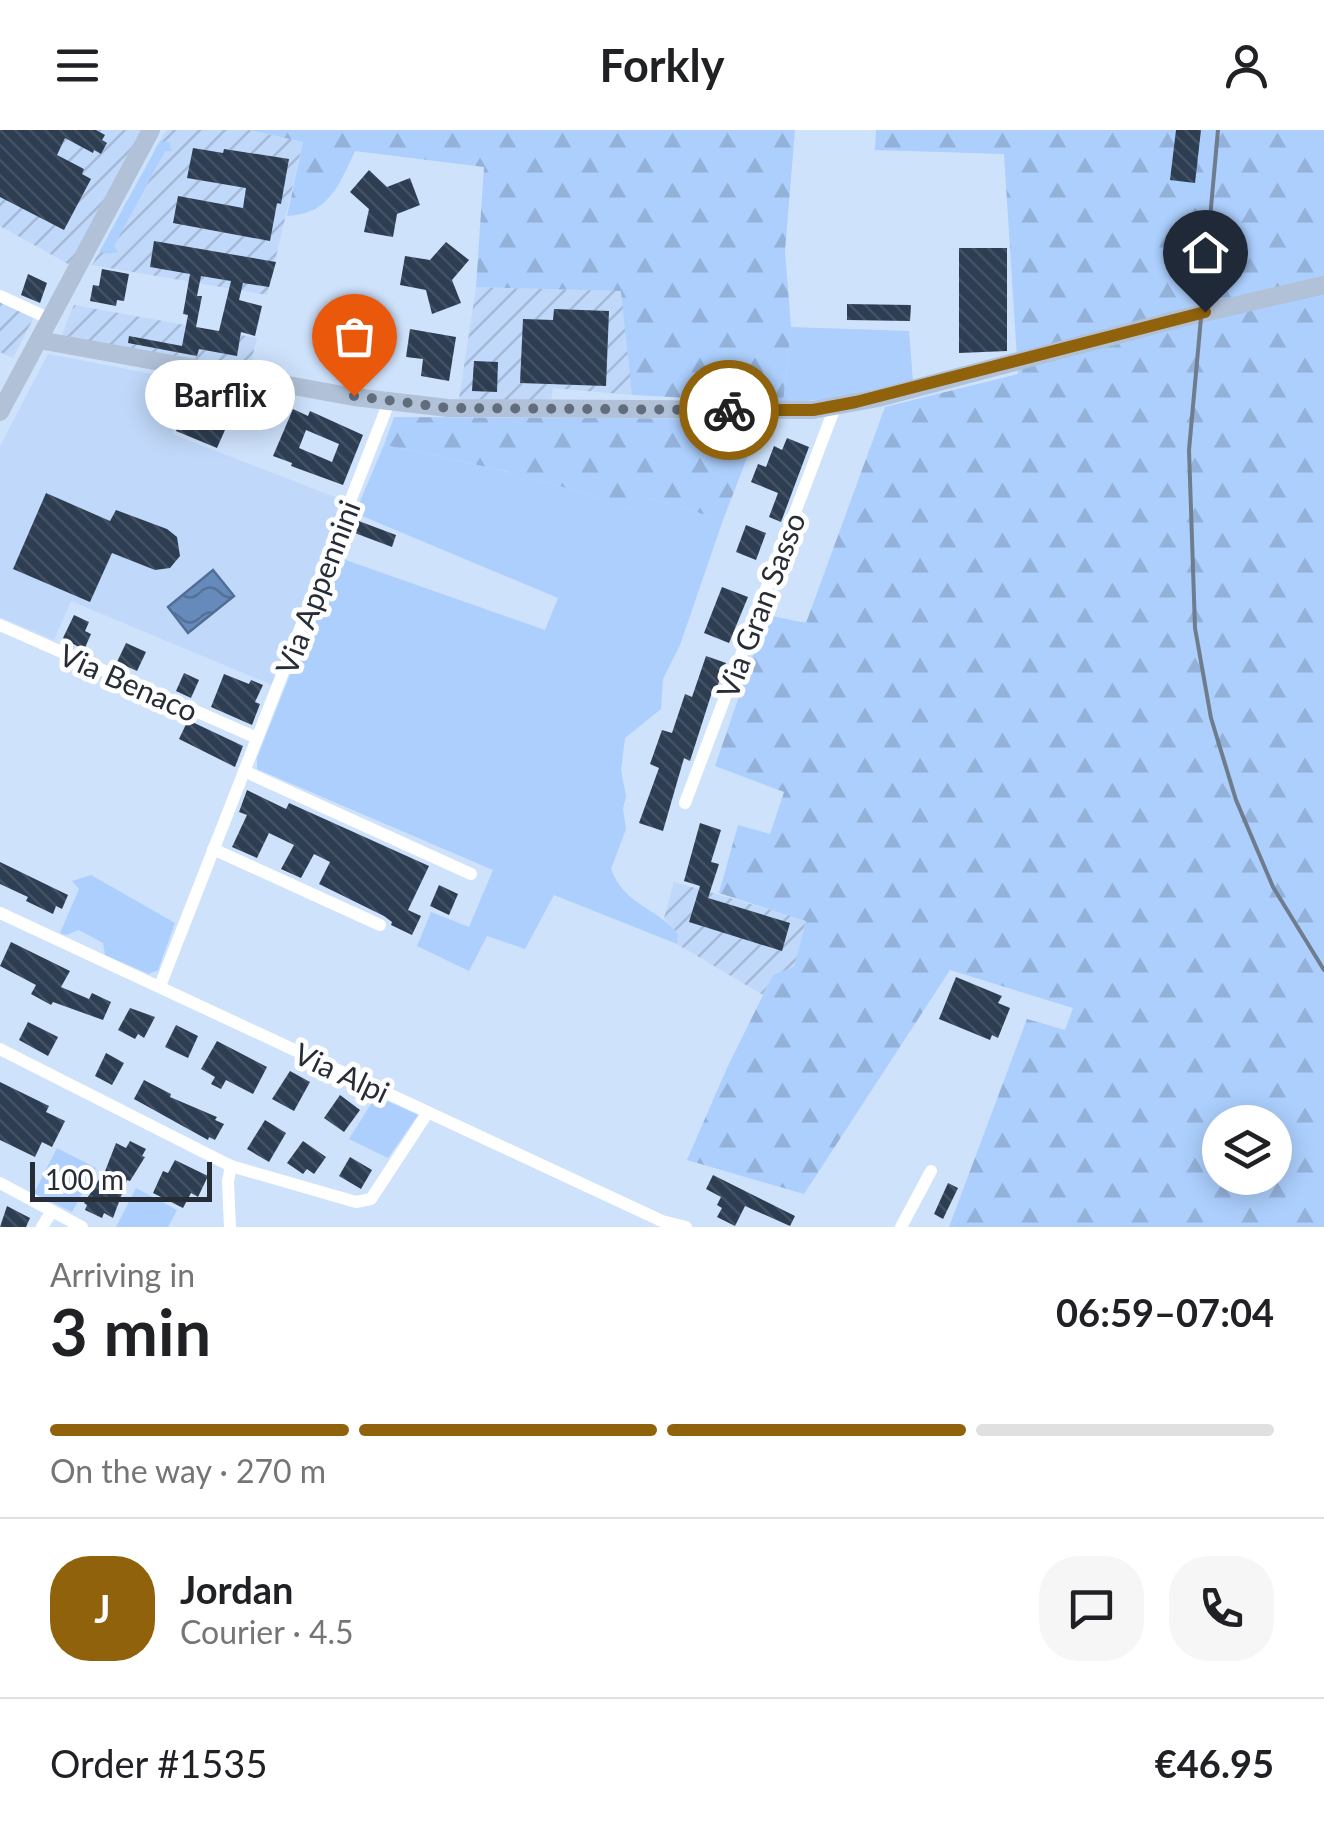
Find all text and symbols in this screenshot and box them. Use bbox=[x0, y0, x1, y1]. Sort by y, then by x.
icon: menu bbox=[50, 38, 105, 93]
text: Forkly bbox=[599, 38, 725, 92]
icon: person bbox=[1219, 38, 1274, 93]
pin bbox=[1163, 210, 1248, 313]
icon: home bbox=[1178, 225, 1233, 280]
pin bbox=[312, 294, 397, 397]
icon: bag bbox=[327, 309, 382, 364]
courier bbox=[679, 360, 779, 460]
callout: Barflix bbox=[144, 361, 294, 431]
text: Barflix bbox=[173, 375, 267, 414]
icon: bike bbox=[702, 383, 757, 438]
street label: Via Appennini bbox=[267, 495, 367, 679]
street label: Via Gran Sasso bbox=[708, 507, 812, 703]
street label: Via Benaco bbox=[54, 635, 204, 729]
street label: Via Alpi bbox=[289, 1034, 395, 1110]
map controls bbox=[1202, 1105, 1292, 1195]
button: layers bbox=[1202, 1105, 1292, 1195]
scale bar bbox=[30, 1157, 212, 1202]
text: 100 m bbox=[45, 1162, 124, 1196]
text: Arriving in bbox=[50, 1255, 195, 1294]
text: 06:59–07:04 bbox=[1056, 1289, 1274, 1335]
text: 3 min bbox=[50, 1292, 211, 1370]
text: On the way · 270 m bbox=[50, 1451, 326, 1490]
button: chat bbox=[1039, 1556, 1144, 1661]
button: phone bbox=[1169, 1556, 1274, 1661]
text: Jordan bbox=[180, 1566, 293, 1612]
text: J bbox=[94, 1585, 111, 1631]
text: Courier · 4.5 bbox=[180, 1612, 354, 1651]
text: Order #1535 bbox=[50, 1740, 267, 1786]
text: €46.95 bbox=[1155, 1740, 1274, 1786]

